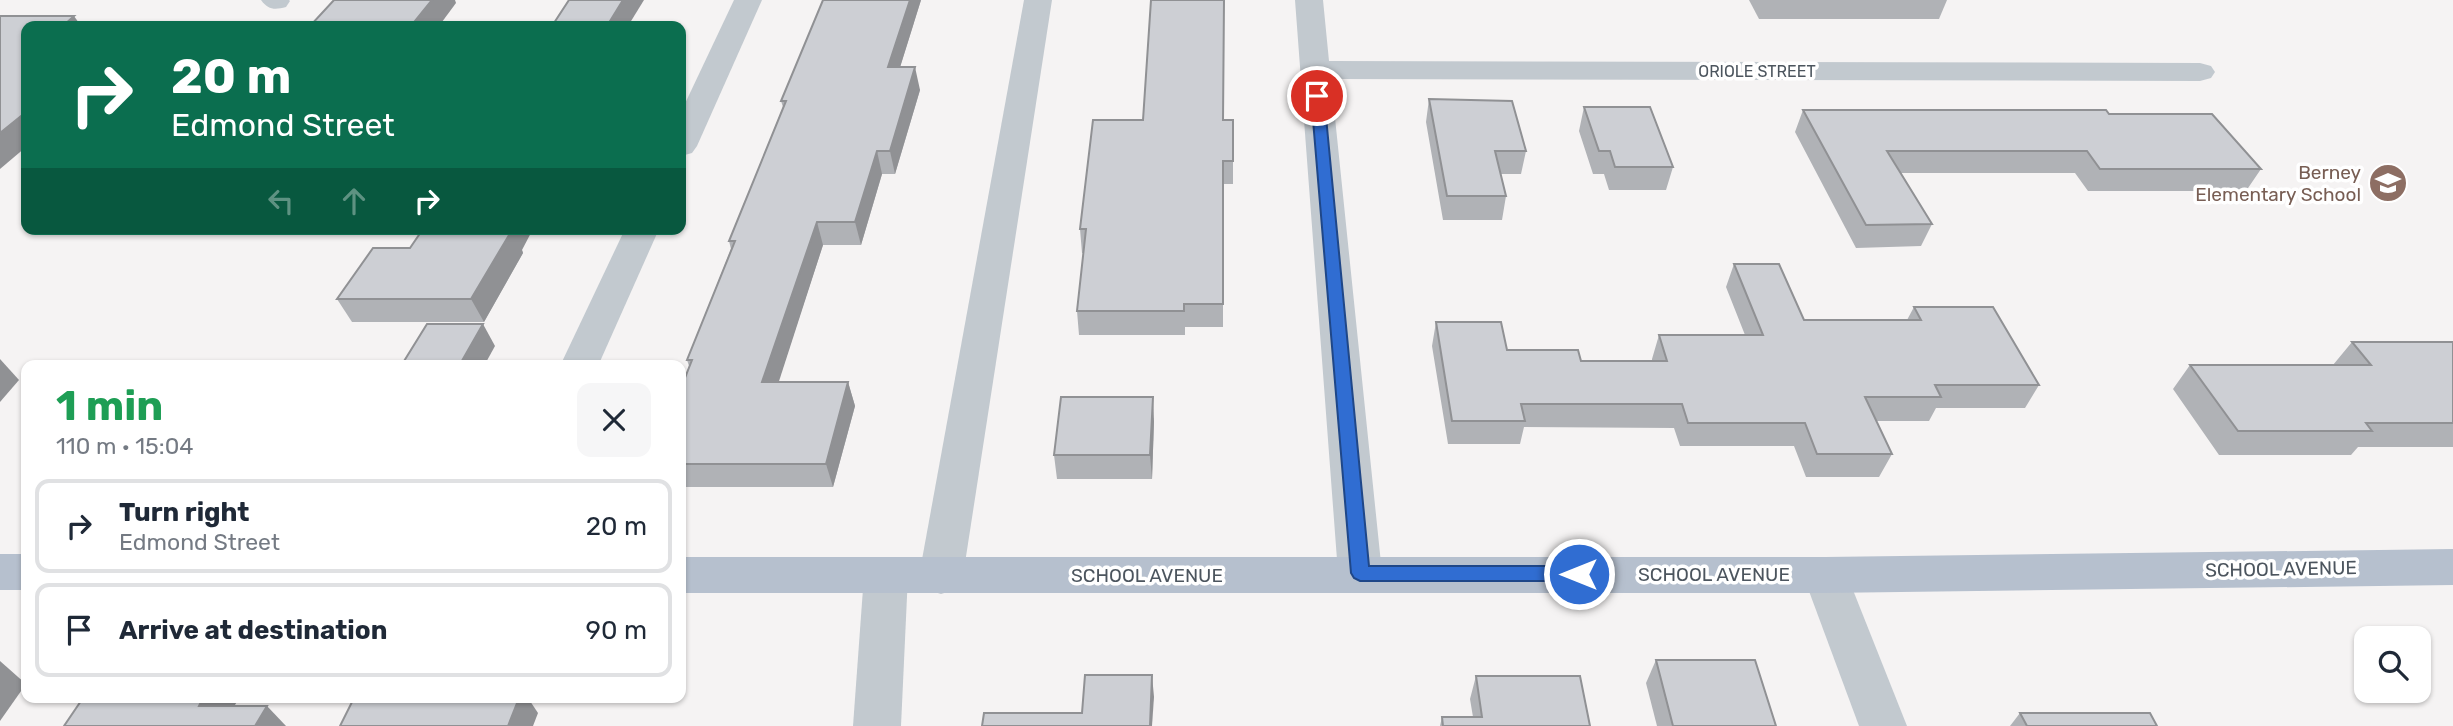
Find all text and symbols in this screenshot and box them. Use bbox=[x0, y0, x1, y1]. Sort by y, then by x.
text: 20 m bbox=[171, 47, 292, 105]
icon: right bbox=[56, 49, 147, 140]
street label: ORIOLE STREET bbox=[1698, 62, 1816, 81]
pin bbox=[1287, 66, 1347, 126]
icon: arrive bbox=[1298, 77, 1336, 115]
text: Edmond Street bbox=[171, 106, 395, 144]
place label: Berney Elementary School bbox=[2195, 161, 2361, 206]
school or university icon: Berney Elementary School bbox=[2367, 162, 2409, 204]
icon: left bbox=[262, 182, 300, 220]
icon: ahead bbox=[335, 182, 373, 220]
icon: right bbox=[408, 182, 446, 220]
text: 1 min bbox=[56, 381, 163, 431]
button: close bbox=[577, 383, 651, 457]
text: 110 m · 15:04 bbox=[56, 432, 194, 460]
text: Turn right bbox=[119, 497, 249, 528]
icon: right bbox=[60, 507, 98, 545]
text: 20 m bbox=[586, 511, 647, 542]
text: Edmond Street bbox=[119, 528, 280, 556]
position arrow bbox=[1542, 537, 1616, 611]
street label: SCHOOL AVENUE bbox=[2205, 556, 2357, 582]
street label: SCHOOL AVENUE bbox=[1638, 563, 1790, 586]
street label: SCHOOL AVENUE bbox=[1071, 564, 1223, 587]
icon: arrive bbox=[60, 611, 98, 649]
text: Arrive at destination bbox=[119, 615, 387, 646]
text: 90 m bbox=[586, 615, 647, 646]
map controls bbox=[2354, 626, 2431, 703]
button: search bbox=[2354, 626, 2431, 703]

